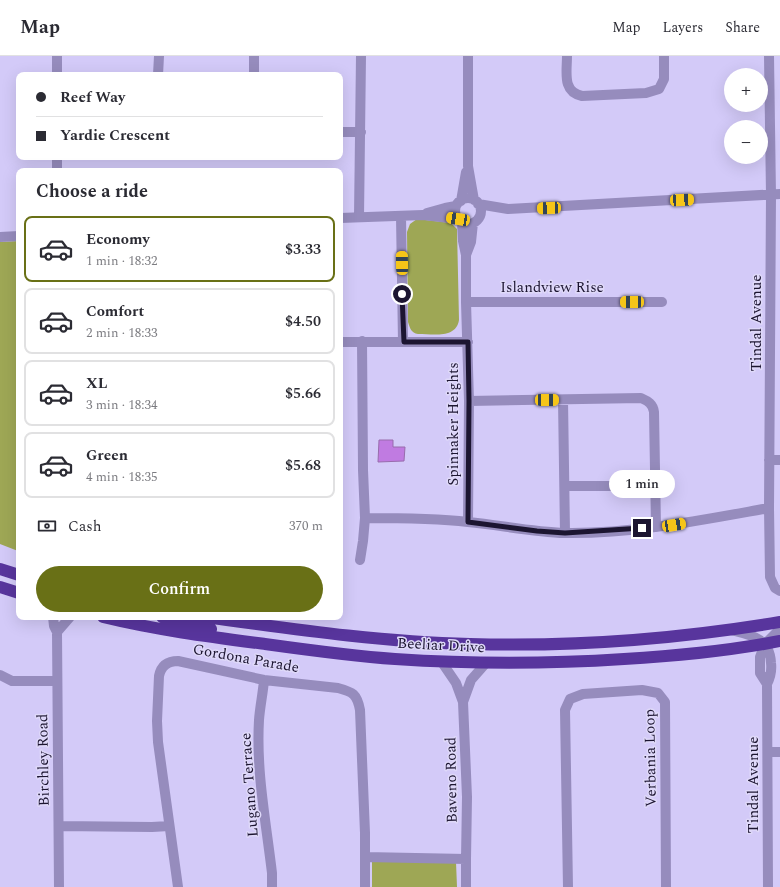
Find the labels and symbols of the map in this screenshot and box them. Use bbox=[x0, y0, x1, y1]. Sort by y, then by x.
car bbox=[670, 193, 694, 207]
car bbox=[537, 202, 561, 214]
car bbox=[445, 211, 471, 227]
car bbox=[396, 251, 408, 275]
street label: Tindal Avenue bbox=[745, 275, 768, 371]
street label: Islandview Rise bbox=[500, 276, 604, 299]
route start bbox=[393, 285, 411, 303]
car bbox=[620, 296, 644, 308]
street label: Spinnaker Heights bbox=[442, 362, 465, 486]
car bbox=[535, 394, 559, 406]
callout: 1 min bbox=[609, 470, 675, 498]
car bbox=[661, 517, 687, 533]
route end bbox=[633, 519, 651, 537]
street label: Beeliar Drive bbox=[397, 632, 485, 659]
street label: Gordona Parade bbox=[191, 638, 301, 679]
street label: Verbania Loop bbox=[638, 709, 663, 807]
street label: Birchley Road bbox=[31, 713, 56, 807]
street label: Lugano Terrace bbox=[234, 732, 265, 838]
street label: Baveno Road bbox=[439, 737, 464, 823]
street label: Tindal Avenue bbox=[742, 737, 765, 833]

